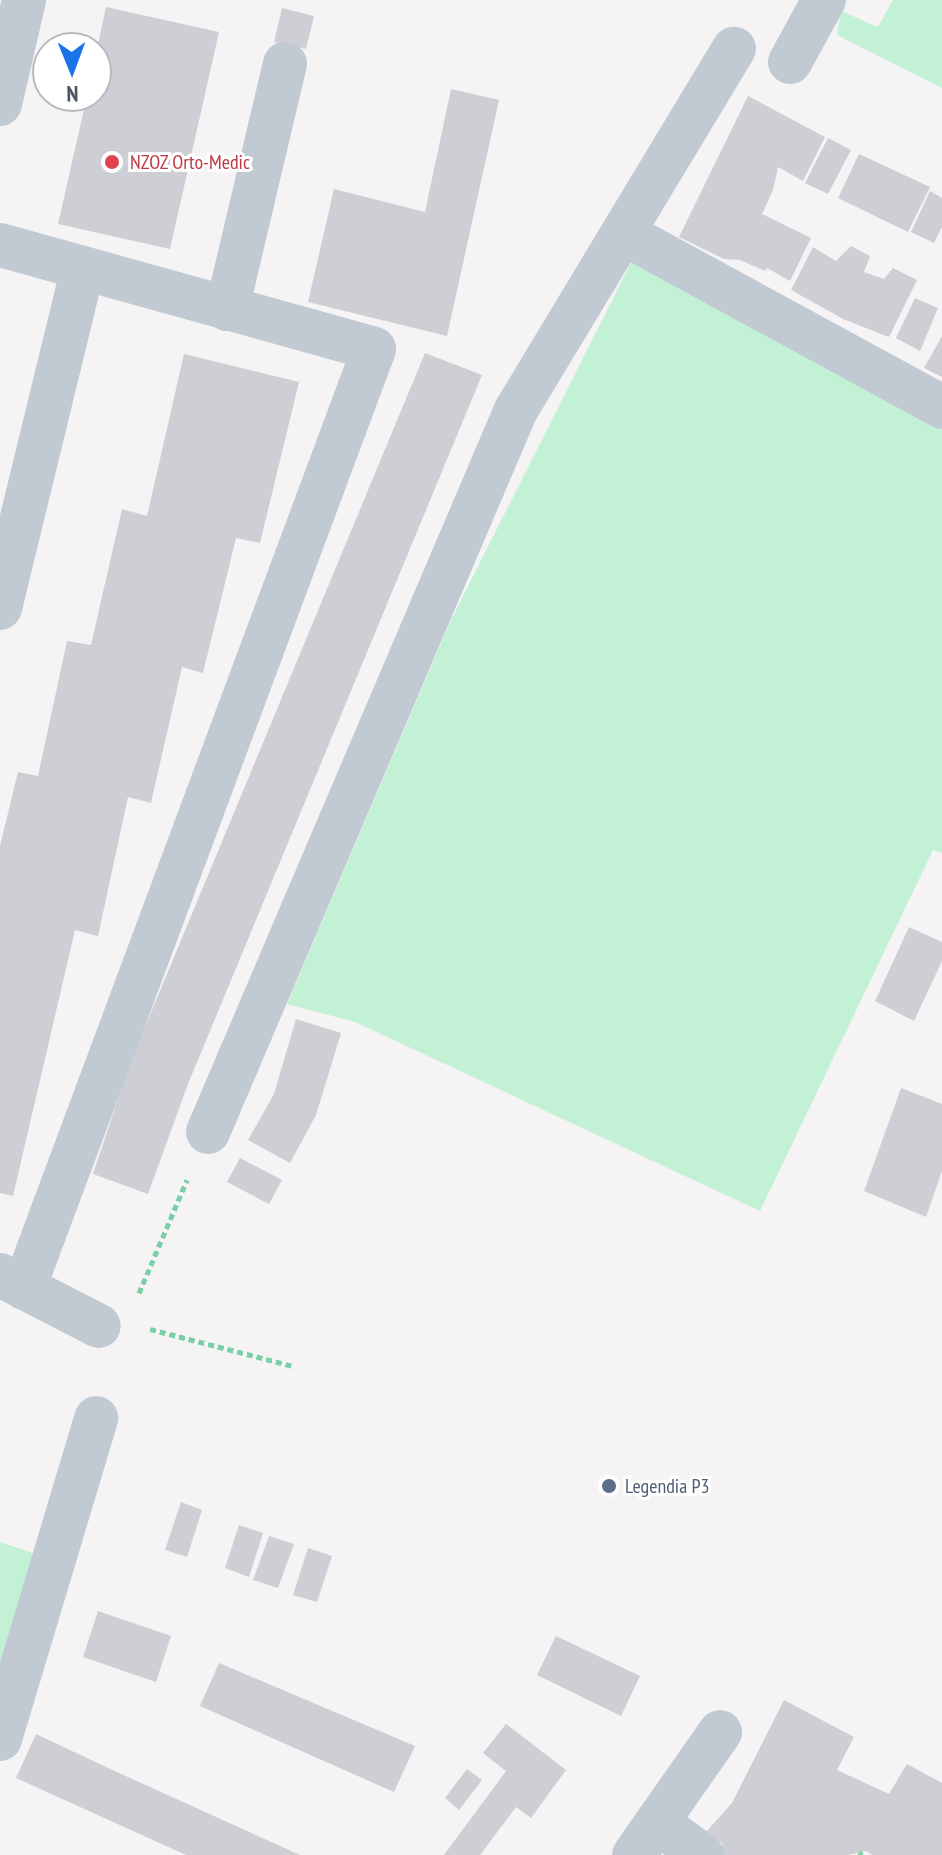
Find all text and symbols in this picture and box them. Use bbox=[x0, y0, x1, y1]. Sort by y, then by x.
north arrow bbox=[32, 32, 112, 112]
text: N bbox=[66, 80, 79, 108]
place label: NZOZ Orto-Medic bbox=[130, 150, 251, 174]
marker: NZOZ Orto-Medic bbox=[101, 151, 123, 173]
place label: Legendia P3 bbox=[625, 1474, 709, 1498]
marker: Legendia P3 bbox=[600, 1477, 618, 1495]

